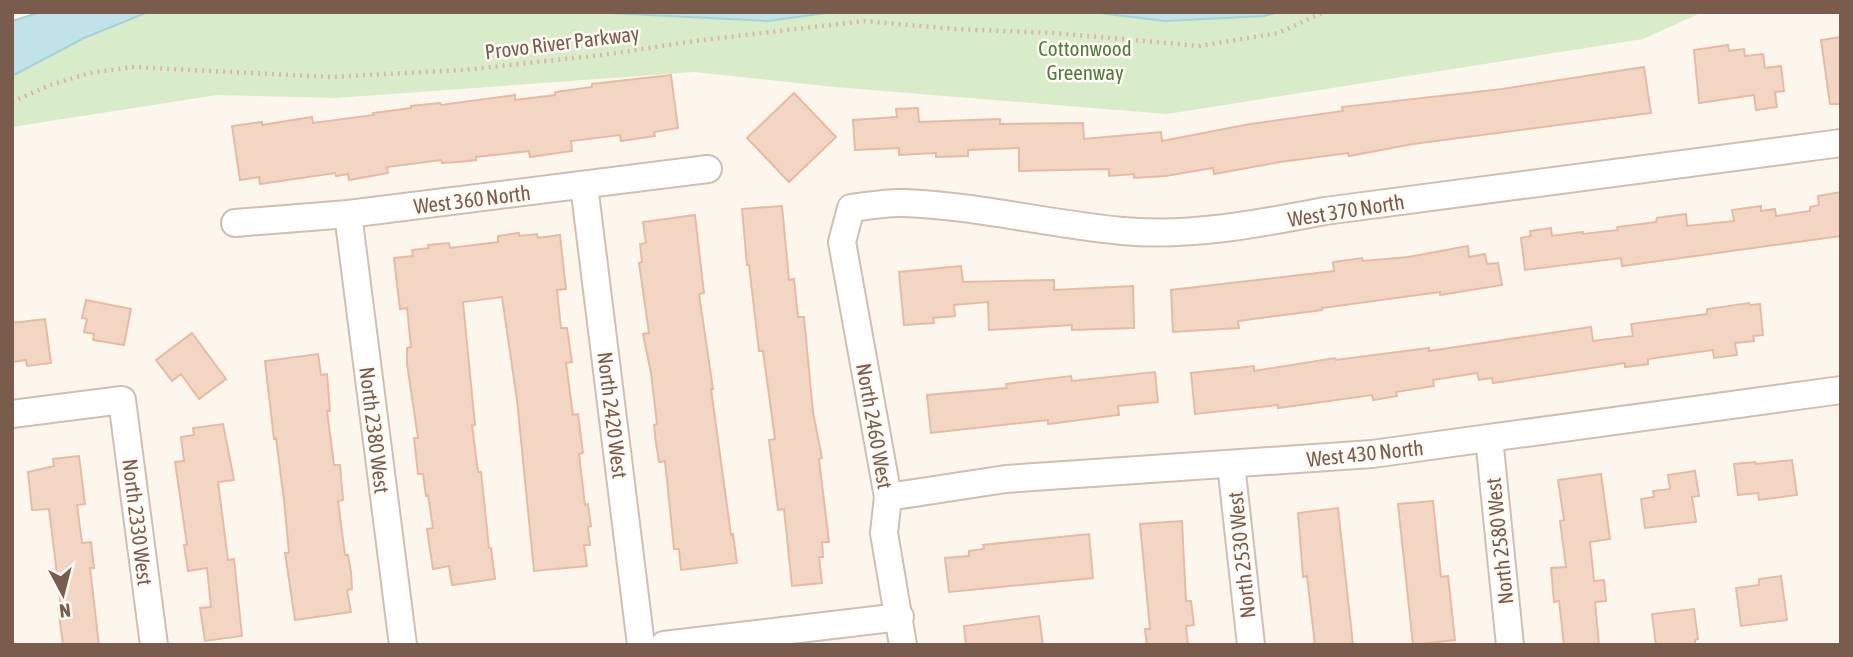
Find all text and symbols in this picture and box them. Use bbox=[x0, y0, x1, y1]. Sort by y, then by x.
street label: Provo River Parkway bbox=[483, 21, 641, 63]
park label: Cottonwood Greenway bbox=[1038, 36, 1132, 84]
street label: West 360 North bbox=[412, 180, 532, 218]
street label: West 370 North bbox=[1286, 189, 1406, 231]
street label: North 2420 West bbox=[593, 350, 633, 480]
street label: North 2460 West bbox=[852, 361, 898, 491]
street label: North 2380 West bbox=[355, 365, 395, 495]
street label: West 430 North bbox=[1305, 435, 1425, 471]
street label: North 2330 West bbox=[118, 457, 158, 587]
street label: North 2580 West bbox=[1480, 476, 1518, 606]
street label: North 2530 West bbox=[1222, 490, 1260, 620]
north arrow bbox=[28, 559, 98, 629]
text: N bbox=[58, 599, 72, 622]

